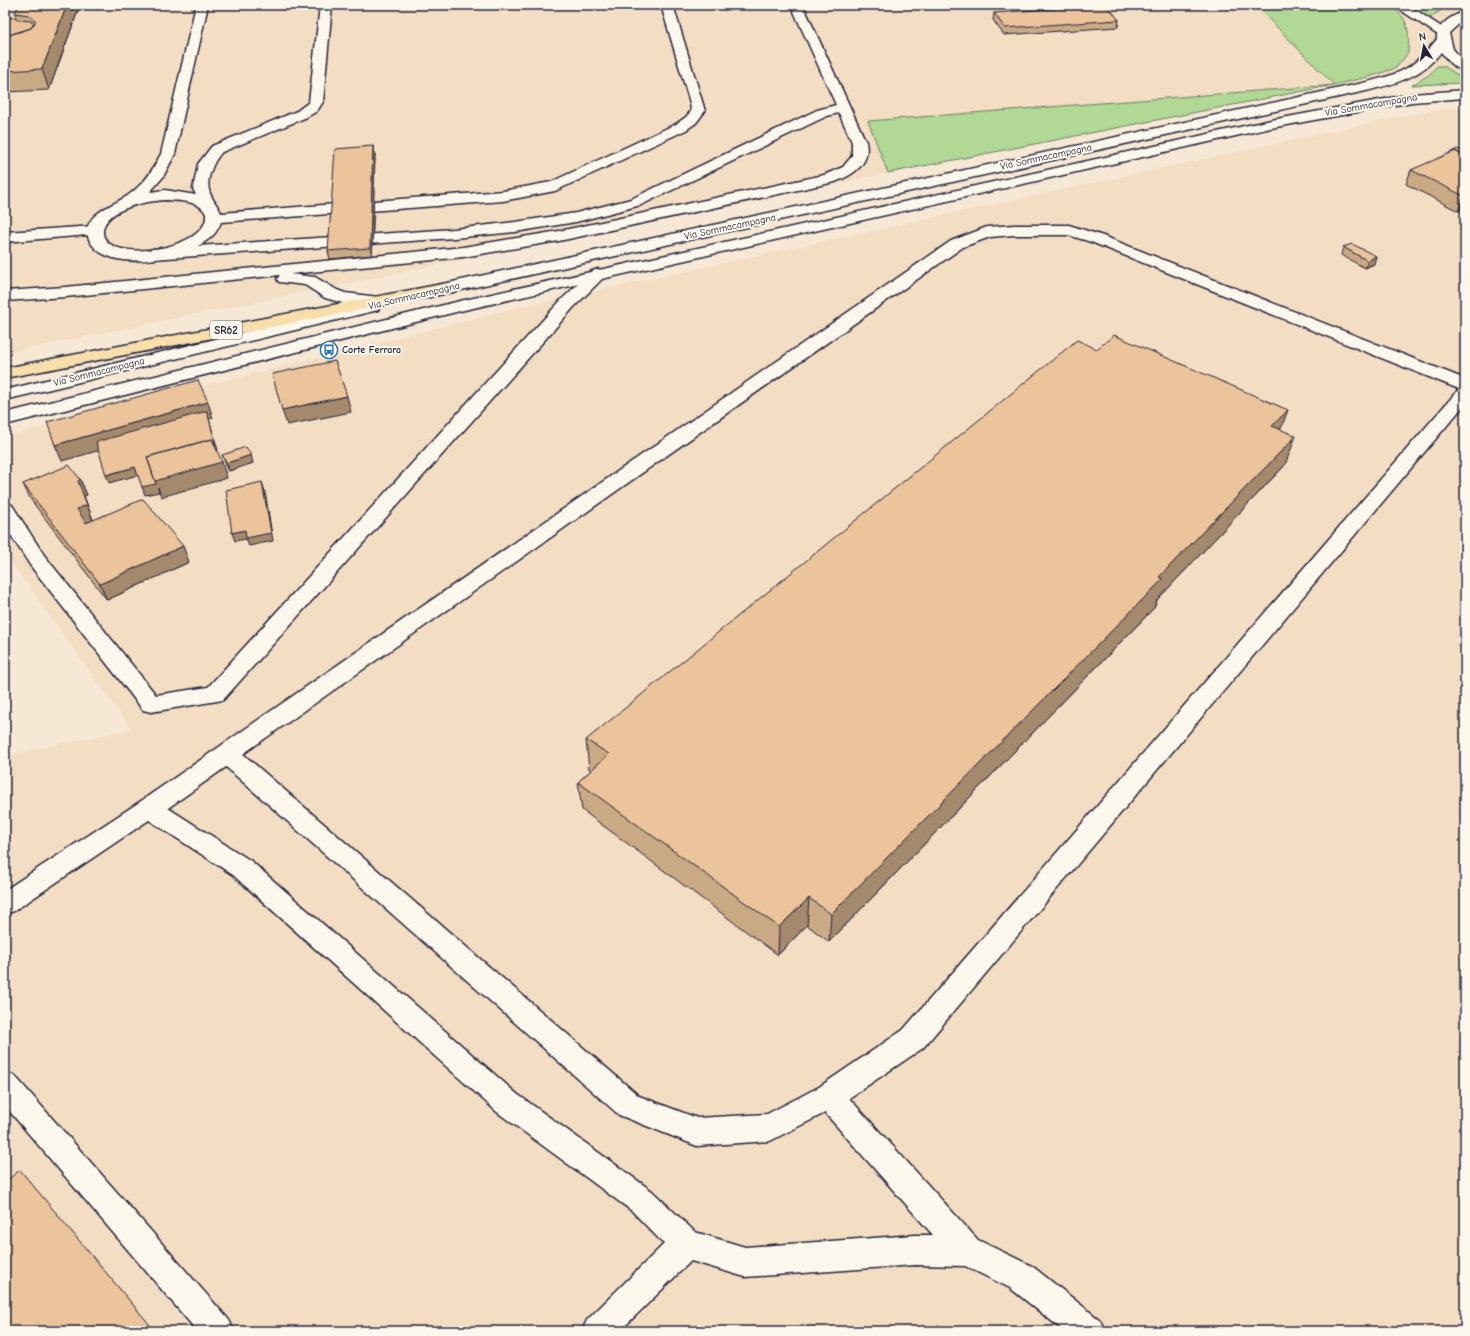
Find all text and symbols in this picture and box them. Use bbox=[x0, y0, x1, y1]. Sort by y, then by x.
north arrow bbox=[1404, 26, 1444, 66]
text: N bbox=[1418, 30, 1427, 44]
street label: Via Sommacampagna bbox=[1324, 91, 1418, 119]
street label: Via Sommacampagna bbox=[999, 141, 1093, 173]
street label: Via Sommacampagna bbox=[683, 211, 777, 243]
street label: Via Sommacampagna bbox=[367, 280, 461, 312]
road number: SR62 bbox=[210, 321, 242, 339]
bus stop icon: Corte Ferrara bbox=[319, 340, 339, 360]
place label: Corte Ferrara bbox=[342, 344, 401, 356]
street label: Via Sommacampagna bbox=[52, 355, 146, 389]

